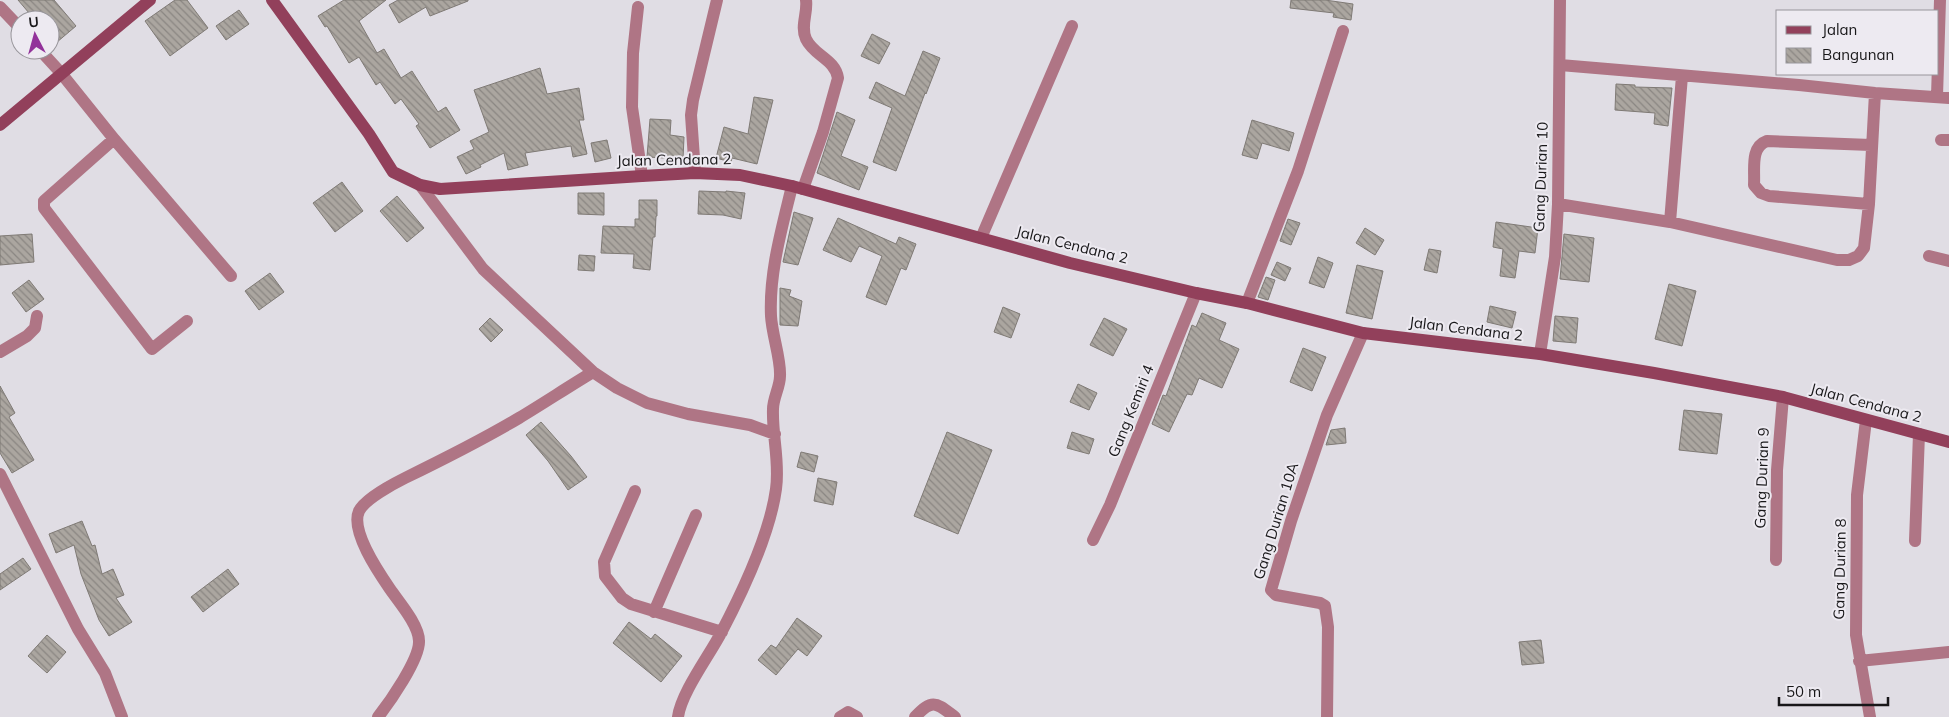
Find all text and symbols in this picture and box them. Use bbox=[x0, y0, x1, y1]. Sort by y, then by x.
north arrow bbox=[10, 10, 60, 60]
legend bbox=[1776, 10, 1939, 75]
text: U bbox=[28, 13, 40, 32]
text: Jalan bbox=[1822, 20, 1857, 39]
text: Bangunan bbox=[1822, 45, 1894, 64]
street label: Gang Durian 10 bbox=[1529, 122, 1552, 232]
street label: Jalan Cendana 2 bbox=[617, 149, 731, 170]
street label: Jalan Cendana 2 bbox=[1014, 221, 1130, 268]
street label: Jalan Cendana 2 bbox=[1408, 312, 1524, 345]
street label: Gang Kemiri 4 bbox=[1103, 362, 1158, 460]
street label: Jalan Cendana 2 bbox=[1808, 379, 1924, 427]
street label: Gang Durian 9 bbox=[1750, 427, 1773, 529]
street label: Gang Durian 10A bbox=[1249, 460, 1302, 582]
street label: Gang Durian 8 bbox=[1829, 518, 1850, 620]
scale bar bbox=[1779, 674, 1888, 706]
text: 50 m bbox=[1786, 682, 1821, 701]

